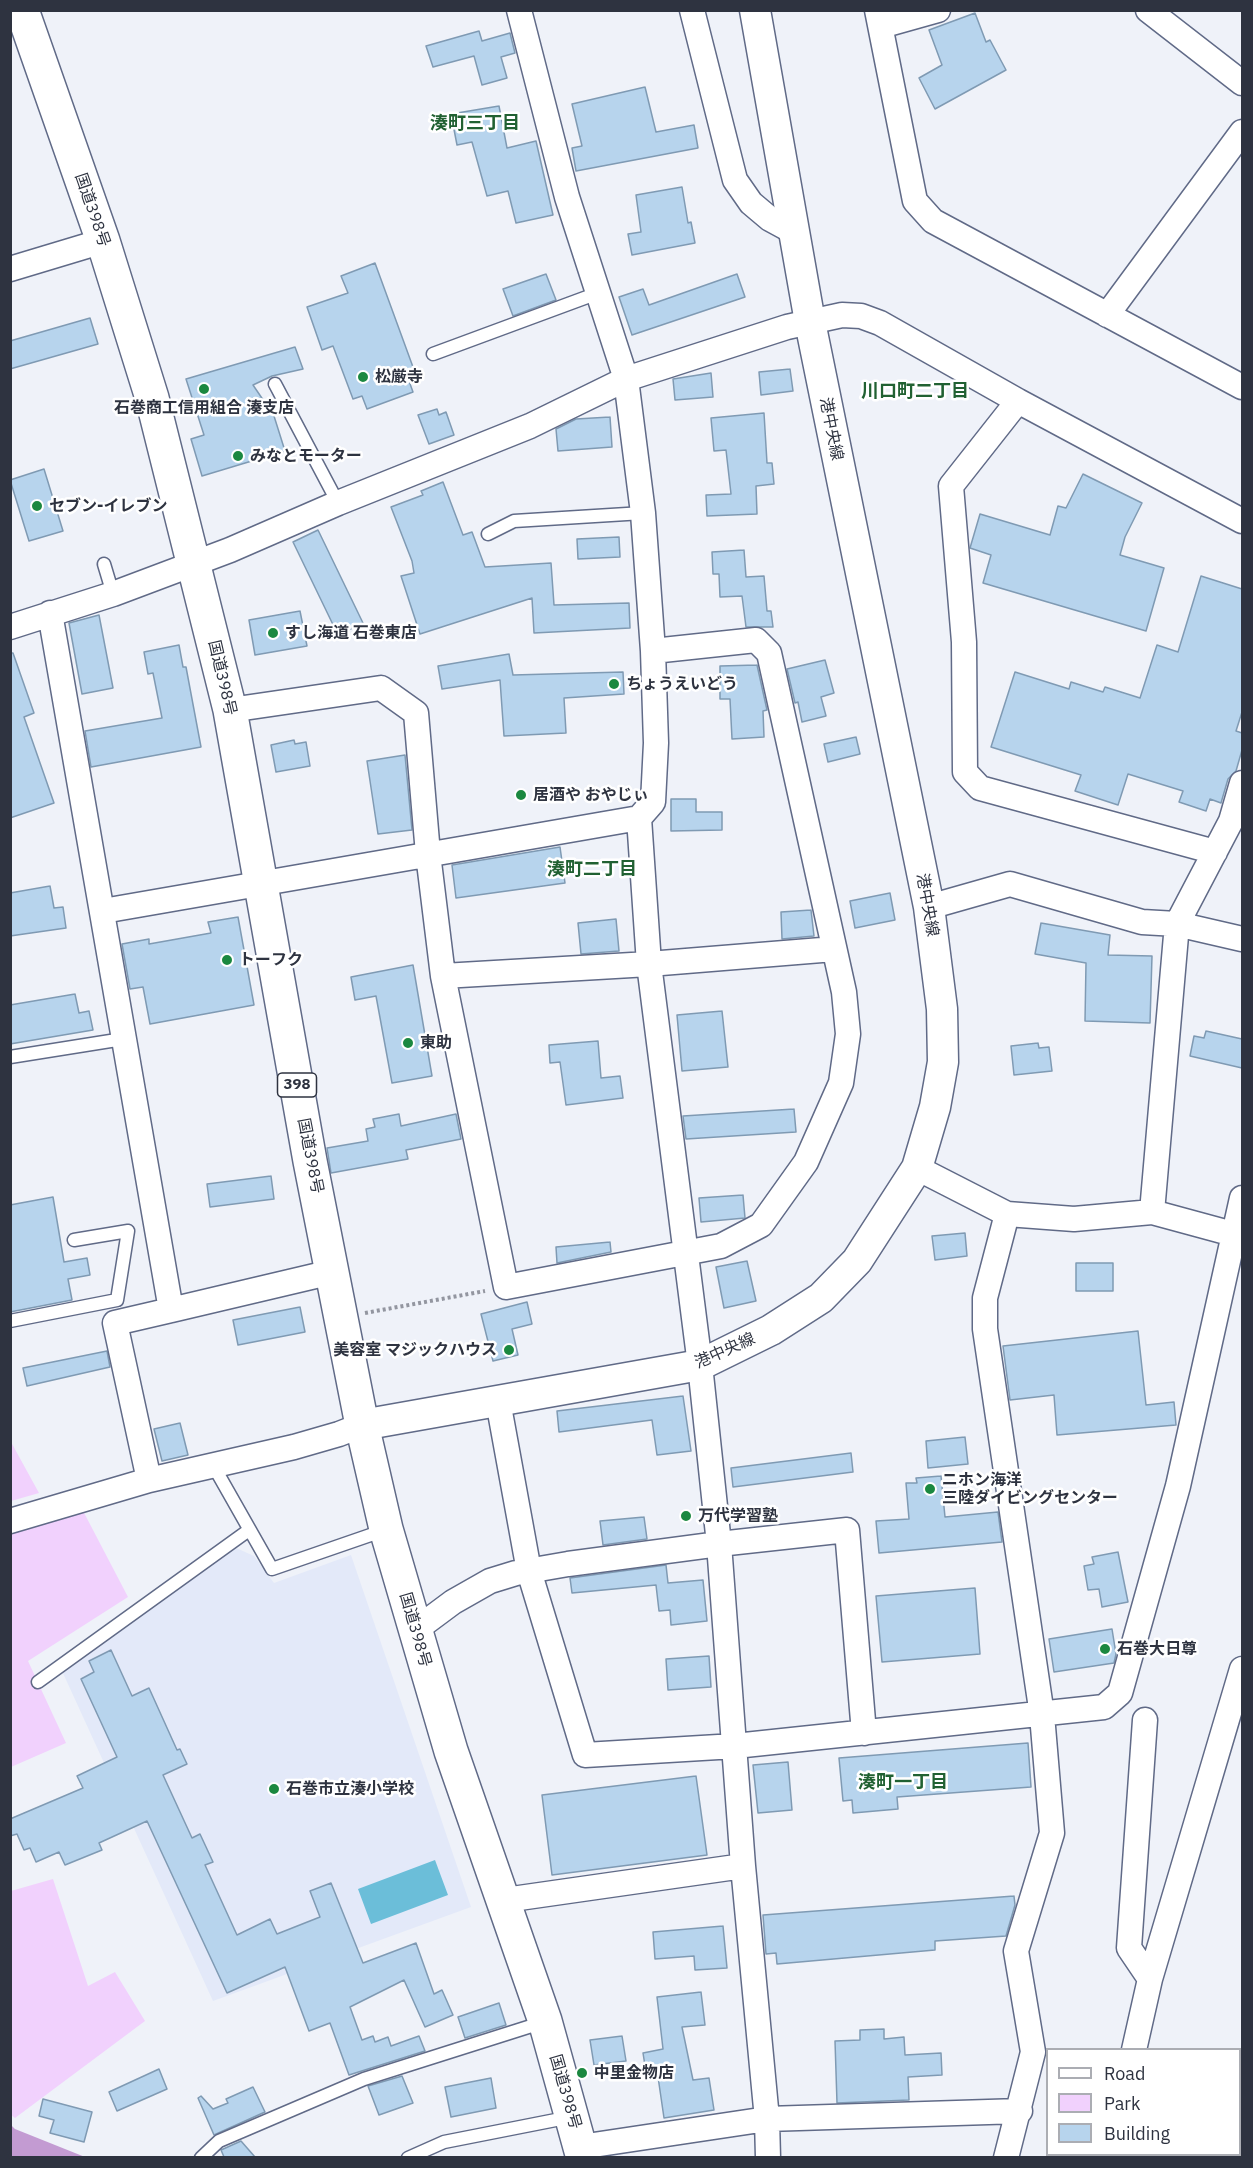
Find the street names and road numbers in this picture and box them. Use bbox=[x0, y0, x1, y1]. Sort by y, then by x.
street label: 国道398号 bbox=[70, 171, 114, 249]
street label: 港中央線 bbox=[815, 396, 847, 462]
street label: 国道398号 bbox=[204, 638, 240, 718]
street label: 港中央線 bbox=[912, 872, 942, 938]
road number: 398 bbox=[278, 1073, 316, 1097]
street label: 国道398号 bbox=[293, 1116, 327, 1196]
street label: 港中央線 bbox=[692, 1329, 758, 1373]
street label: 国道398号 bbox=[395, 1590, 435, 1670]
street label: 国道398号 bbox=[545, 2052, 585, 2132]

